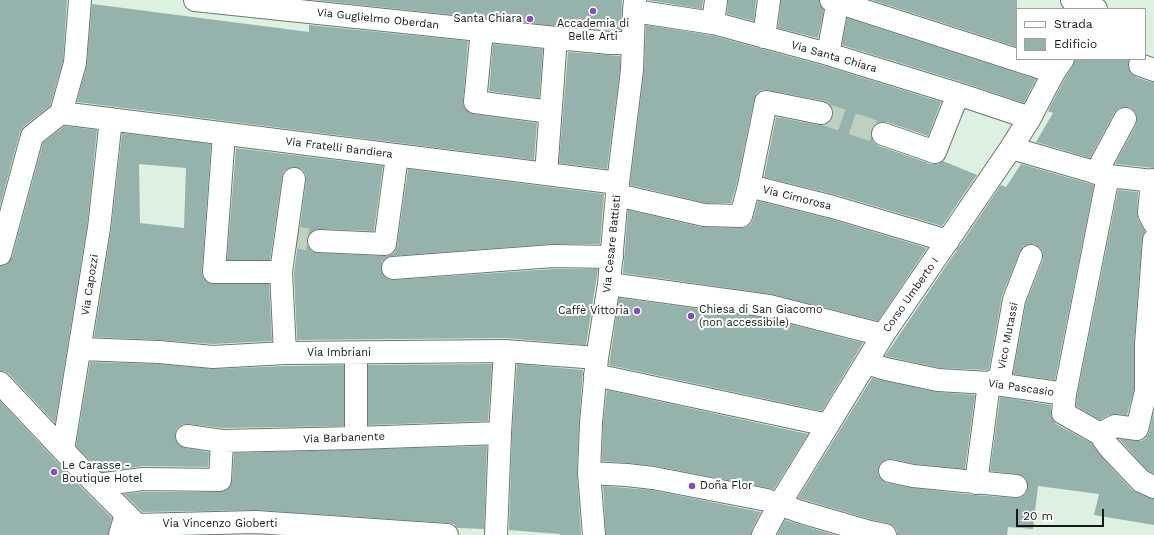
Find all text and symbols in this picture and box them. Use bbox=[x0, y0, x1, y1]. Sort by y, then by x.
street label: Via Guglielmo Oberdan bbox=[316, 6, 440, 32]
marker: Accademia di Belle Arti bbox=[588, 6, 598, 16]
legend bbox=[1016, 8, 1146, 60]
place label: Santa Chiara bbox=[453, 12, 522, 26]
marker: Santa Chiara bbox=[525, 14, 535, 24]
place label: Accademia di Belle Arti bbox=[557, 17, 629, 43]
text: Strada bbox=[1054, 17, 1093, 31]
text: Edificio bbox=[1054, 37, 1097, 51]
street label: Via Santa Chiara bbox=[790, 38, 878, 76]
street label: Via Fratelli Bandiera bbox=[285, 135, 393, 161]
street label: Via Cimorosa bbox=[761, 183, 833, 213]
street label: Via Cesare Battisti bbox=[600, 194, 624, 294]
street label: Via Capozzi bbox=[79, 253, 101, 317]
street label: Corso Umberto I bbox=[880, 255, 942, 335]
street label: Vico Mutassi bbox=[995, 301, 1021, 371]
place label: Chiesa di San Giacomo (non accessibile) bbox=[699, 303, 823, 329]
place label: Caffè Vittoria bbox=[558, 304, 629, 318]
marker: Caffè Vittoria bbox=[632, 306, 642, 316]
marker: Chiesa di San Giacomo (non accessibile) bbox=[686, 311, 696, 321]
street label: Via Imbriani bbox=[307, 346, 371, 360]
street label: Via Pascasio bbox=[987, 377, 1055, 399]
street label: Via Barbanente bbox=[303, 430, 385, 446]
place label: Le Carasse - Boutique Hotel bbox=[62, 459, 143, 485]
marker: Le Carasse - Boutique Hotel bbox=[49, 467, 59, 477]
place label: Doña Flor bbox=[700, 479, 752, 493]
marker: Doña Flor bbox=[687, 481, 697, 491]
scale bar bbox=[1018, 501, 1106, 527]
text: 20 m bbox=[1023, 509, 1053, 523]
street label: Via Vincenzo Gioberti bbox=[163, 517, 277, 531]

